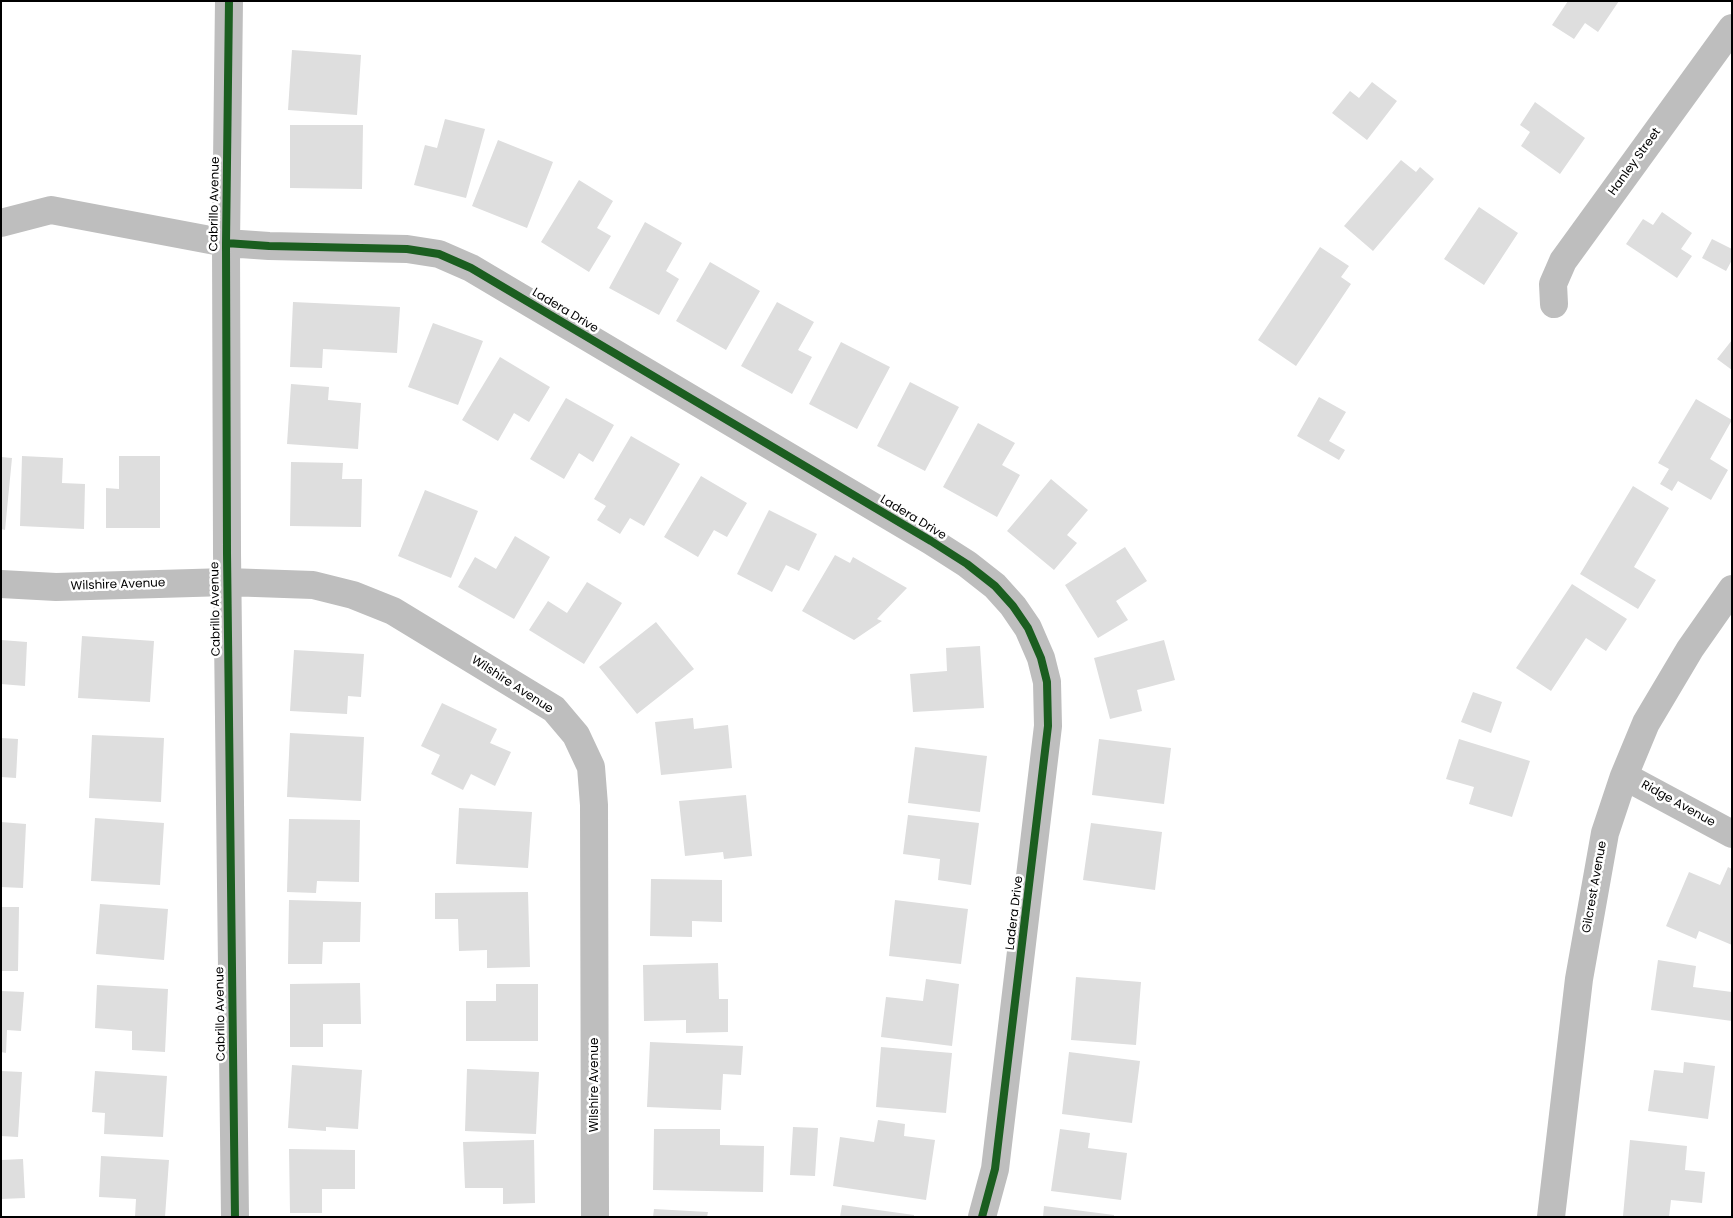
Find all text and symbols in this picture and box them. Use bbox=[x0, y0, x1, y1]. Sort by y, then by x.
street label: Hanley Street bbox=[1606, 126, 1664, 198]
street label: Cabrillo Avenue bbox=[207, 156, 223, 252]
street label: Ladera Drive bbox=[529, 286, 601, 336]
street label: Ladera Drive bbox=[877, 493, 949, 543]
street label: Cabrillo Avenue bbox=[208, 561, 224, 657]
street label: Wilshire Avenue bbox=[70, 576, 166, 594]
street label: Wilshire Avenue bbox=[468, 653, 556, 717]
street label: Ridge Avenue bbox=[1639, 778, 1717, 830]
street label: Gilcrest Avenue bbox=[1580, 840, 1610, 934]
street label: Ladera Drive bbox=[1003, 875, 1027, 951]
street label: Cabrillo Avenue bbox=[213, 966, 229, 1062]
street label: Wilshire Avenue bbox=[588, 1038, 602, 1132]

